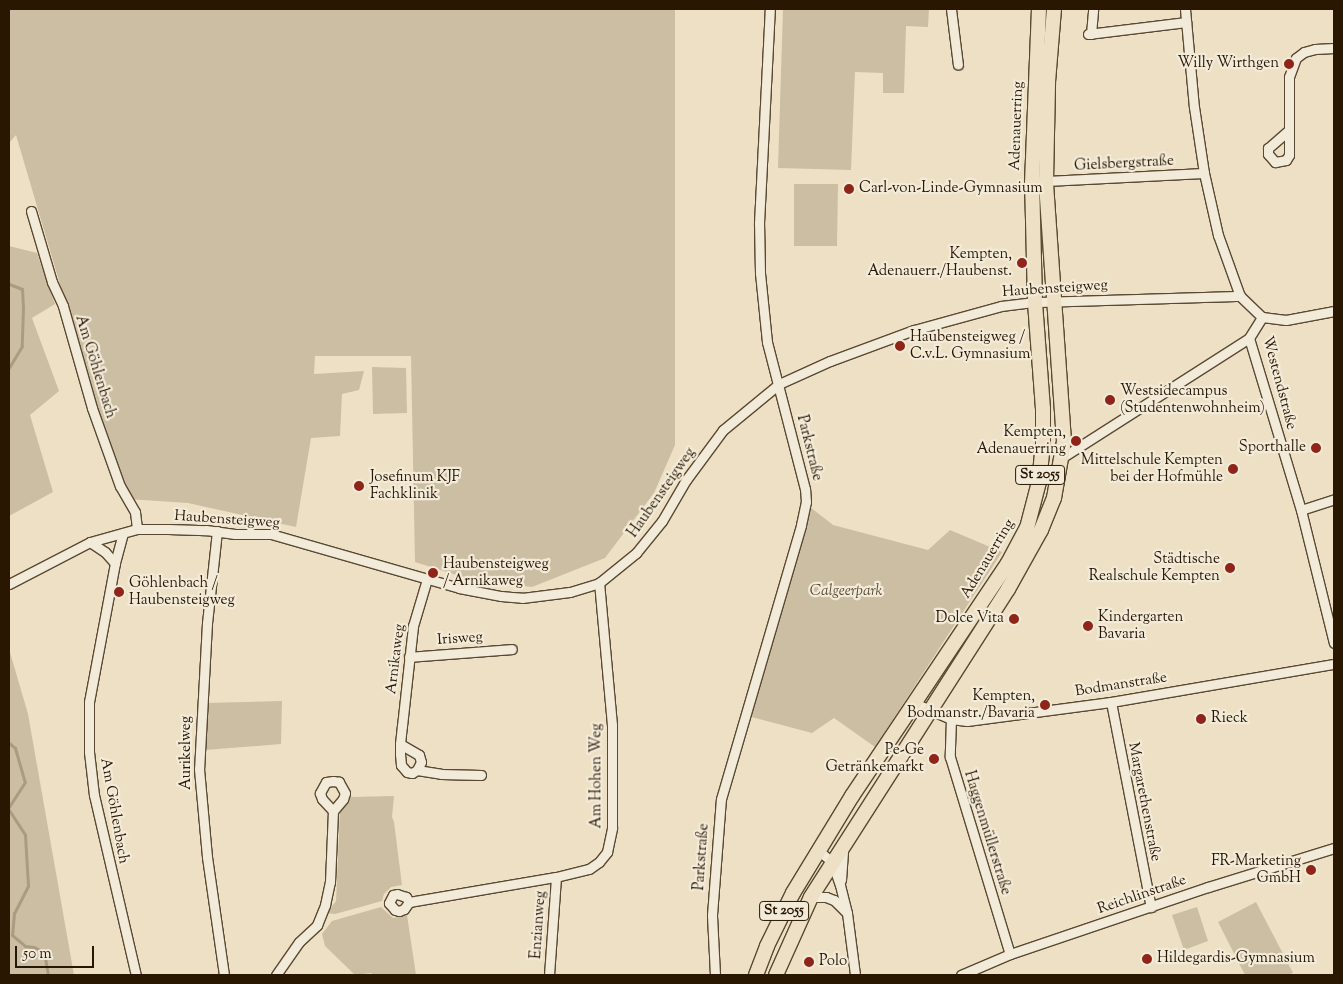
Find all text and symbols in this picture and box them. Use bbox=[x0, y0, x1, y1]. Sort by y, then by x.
place label: Willy Wirthgen bbox=[1178, 55, 1279, 73]
marker: Willy Wirthgen bbox=[1283, 58, 1295, 70]
street label: Adenauerring bbox=[1006, 81, 1028, 171]
street label: Gielsbergstraße bbox=[1074, 152, 1174, 176]
place label: Carl-von-Linde-Gymnasium bbox=[859, 180, 1043, 198]
marker: Carl-von-Linde-Gymnasium bbox=[843, 183, 855, 195]
place label: Kempten, Adenauerr./Haubenst. bbox=[867, 245, 1012, 280]
marker: Kempten, Adenauerr./Haubenst. bbox=[1016, 257, 1028, 269]
street label: Haubensteigweg bbox=[1002, 276, 1108, 302]
street label: Am Göhlenbach bbox=[71, 313, 119, 421]
place label: Haubensteigweg / C.v.L. Gymnasium bbox=[910, 328, 1030, 363]
street label: Westendstraße bbox=[1258, 334, 1300, 432]
marker: Haubensteigweg / C.v.L. Gymnasium bbox=[894, 340, 906, 352]
place label: Westsidecampus (Studentenwohnheim) bbox=[1120, 382, 1265, 417]
marker: Westsidecampus (Studentenwohnheim) bbox=[1104, 394, 1116, 406]
street label: Parkstraße bbox=[792, 413, 826, 483]
place label: Kempten, Adenauerring bbox=[976, 423, 1066, 458]
marker: Kempten, Adenauerring bbox=[1070, 435, 1082, 447]
place label: Sporthalle bbox=[1239, 439, 1306, 457]
marker: Sporthalle bbox=[1310, 442, 1322, 454]
street label: Haubensteigweg bbox=[624, 445, 700, 541]
place label: Mittelschule Kempten bei der Hofmühle bbox=[1081, 451, 1223, 486]
marker: Mittelschule Kempten bei der Hofmühle bbox=[1227, 463, 1239, 475]
road number: St 2055 bbox=[1015, 464, 1065, 486]
place label: Josefinum KJF Fachklinik bbox=[370, 468, 460, 503]
marker: Josefinum KJF Fachklinik bbox=[352, 479, 366, 493]
street label: Haubensteigweg bbox=[174, 507, 280, 533]
street label: Adenauerring bbox=[957, 516, 1019, 602]
place label: Städtische Realschule Kempten bbox=[1089, 550, 1220, 585]
place label: Haubensteigweg / Arnikaweg bbox=[443, 555, 549, 590]
marker: Städtische Realschule Kempten bbox=[1224, 562, 1236, 574]
marker: Haubensteigweg / Arnikaweg bbox=[427, 567, 439, 579]
place label: Göhlenbach / Haubensteigweg bbox=[129, 574, 235, 609]
park label: Calgeerpark bbox=[810, 583, 882, 601]
marker: Göhlenbach / Haubensteigweg bbox=[113, 586, 125, 598]
place label: Kindergarten Bavaria bbox=[1098, 608, 1183, 643]
place label: Dolce Vita bbox=[936, 610, 1004, 628]
marker: Dolce Vita bbox=[1008, 613, 1020, 625]
marker: Kindergarten Bavaria bbox=[1082, 620, 1094, 632]
street label: Arnikaweg bbox=[383, 623, 409, 695]
street label: Irisweg bbox=[437, 628, 483, 650]
street label: Bodmanstraße bbox=[1074, 669, 1168, 701]
place label: Kempten, Bodmanstr./Bavaria bbox=[907, 687, 1035, 722]
marker: Kempten, Bodmanstr./Bavaria bbox=[1039, 699, 1051, 711]
place label: Rieck bbox=[1211, 710, 1248, 728]
marker: Rieck bbox=[1195, 713, 1207, 725]
street label: Aurikelweg bbox=[178, 716, 196, 790]
street label: Am Hohen Weg bbox=[588, 724, 606, 828]
place label: Pe-Ge Getränkemarkt bbox=[826, 741, 924, 776]
street label: Margarethenstraße bbox=[1124, 741, 1164, 863]
marker: Pe-Ge Getränkemarkt bbox=[928, 753, 940, 765]
street label: Am Göhlenbach bbox=[96, 757, 132, 865]
street label: Haggenmüllerstraße bbox=[960, 769, 1014, 897]
street label: Parkstraße bbox=[691, 823, 713, 891]
place label: FR-Marketing GmbH bbox=[1211, 852, 1301, 887]
marker: FR-Marketing GmbH bbox=[1305, 864, 1317, 876]
street label: Reichlinstraße bbox=[1095, 871, 1189, 919]
street label: Enzianweg bbox=[528, 890, 550, 960]
road number: St 2055 bbox=[759, 899, 809, 922]
scale bar bbox=[18, 936, 96, 968]
text: 50 m bbox=[23, 944, 52, 965]
place label: Hildegardis-Gymnasium bbox=[1157, 950, 1315, 968]
place label: Polo bbox=[819, 953, 847, 971]
marker: Hildegardis-Gymnasium bbox=[1141, 953, 1153, 965]
marker: Polo bbox=[803, 956, 815, 968]

